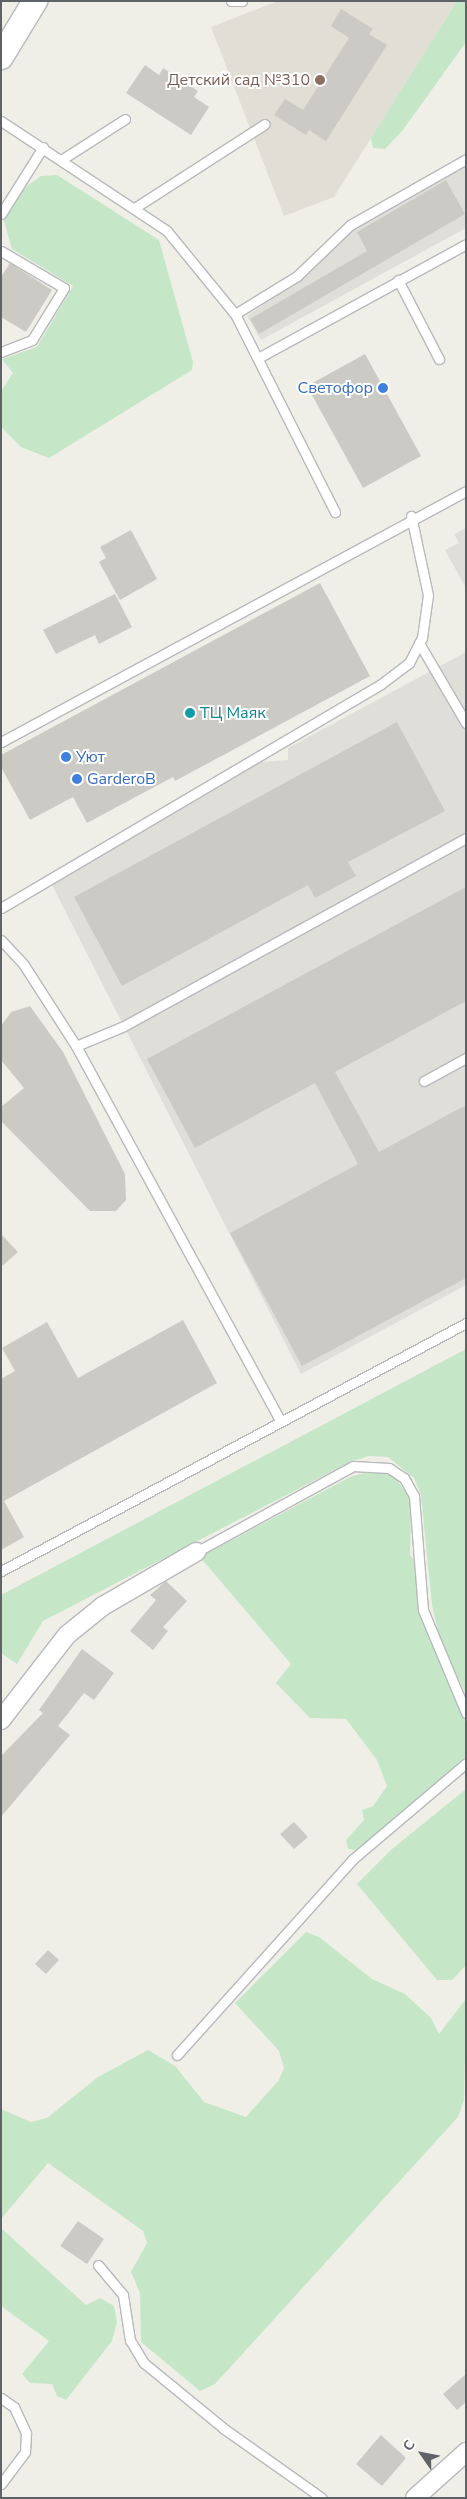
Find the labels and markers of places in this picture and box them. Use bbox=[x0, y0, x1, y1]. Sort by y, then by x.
place label: Детский сад №310 bbox=[167, 70, 310, 90]
marker: Детский сад №310 bbox=[314, 74, 326, 86]
place label: Светофор bbox=[297, 378, 373, 398]
marker: Светофор bbox=[377, 382, 389, 394]
place label: ТЦ Маяк bbox=[200, 703, 266, 723]
marker: ТЦ Маяк bbox=[184, 707, 196, 719]
place label: Уют bbox=[76, 747, 105, 767]
marker: Уют bbox=[60, 751, 72, 763]
place label: GarderoB bbox=[87, 769, 156, 789]
marker: GarderoB bbox=[71, 773, 83, 785]

